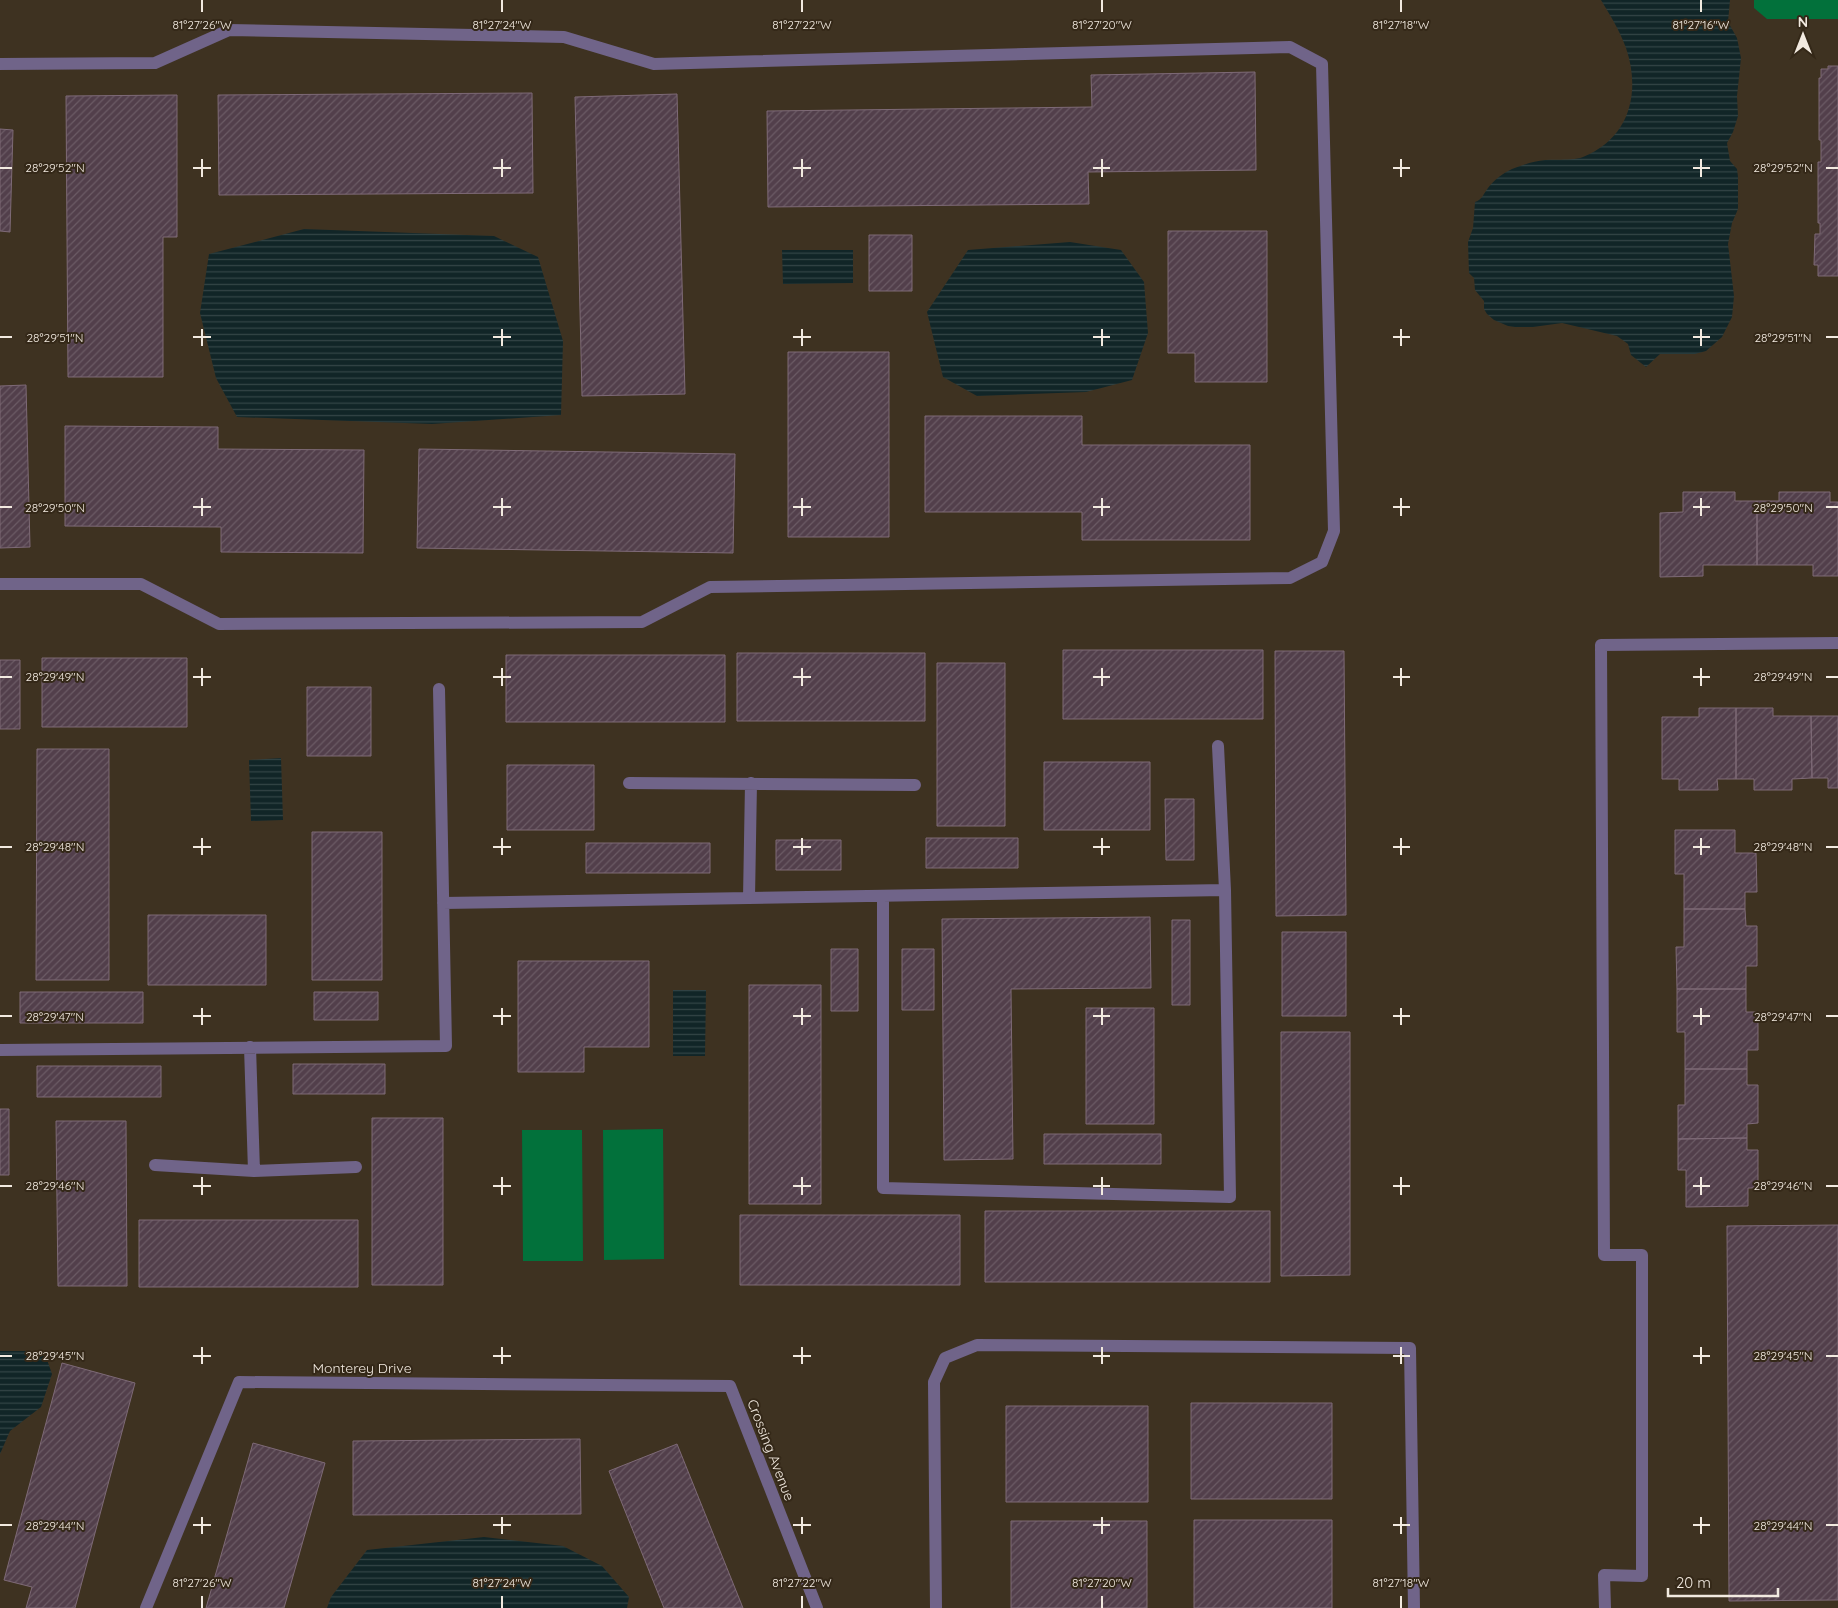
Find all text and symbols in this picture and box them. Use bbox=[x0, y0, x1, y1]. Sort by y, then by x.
north arrow bbox=[1778, 10, 1828, 60]
text: N bbox=[1798, 13, 1808, 31]
text: 81°27'26"W bbox=[172, 17, 232, 32]
text: 81°27'24"W bbox=[473, 17, 532, 32]
text: 81°27'22"W bbox=[772, 17, 832, 32]
text: 81°27'20"W bbox=[1072, 17, 1132, 32]
text: 81°27'18"W bbox=[1373, 17, 1430, 32]
text: 81°27'16"W bbox=[1673, 17, 1730, 32]
text: 28°29'52"N bbox=[25, 160, 85, 175]
text: 28°29'52"N bbox=[1753, 160, 1813, 175]
text: 28°29'51"N bbox=[26, 330, 84, 345]
text: 28°29'51"N bbox=[1754, 330, 1812, 345]
text: 28°29'50"N bbox=[25, 500, 85, 515]
text: 28°29'50"N bbox=[1753, 500, 1813, 515]
text: 28°29'49"N bbox=[26, 669, 84, 684]
text: 28°29'49"N bbox=[1754, 669, 1812, 684]
text: 28°29'48"N bbox=[26, 839, 84, 854]
text: 28°29'48"N bbox=[1754, 839, 1812, 854]
text: 28°29'47"N bbox=[26, 1009, 84, 1024]
text: 28°29'47"N bbox=[1754, 1009, 1812, 1024]
text: 28°29'46"N bbox=[26, 1178, 84, 1193]
text: 28°29'46"N bbox=[1754, 1178, 1812, 1193]
text: 28°29'45"N bbox=[25, 1348, 85, 1363]
text: 28°29'45"N bbox=[1753, 1348, 1813, 1363]
street label: Monterey Drive bbox=[312, 1359, 412, 1377]
street label: Crossing Avenue bbox=[743, 1397, 799, 1503]
text: 28°29'44"N bbox=[26, 1518, 84, 1533]
text: 28°29'44"N bbox=[1754, 1518, 1812, 1533]
scale bar bbox=[1668, 1566, 1778, 1598]
text: 20 m bbox=[1676, 1573, 1711, 1592]
text: 81°27'26"W bbox=[172, 1575, 232, 1590]
text: 81°27'24"W bbox=[473, 1575, 532, 1590]
text: 81°27'22"W bbox=[772, 1575, 832, 1590]
text: 81°27'20"W bbox=[1072, 1575, 1132, 1590]
text: 81°27'18"W bbox=[1373, 1575, 1430, 1590]

